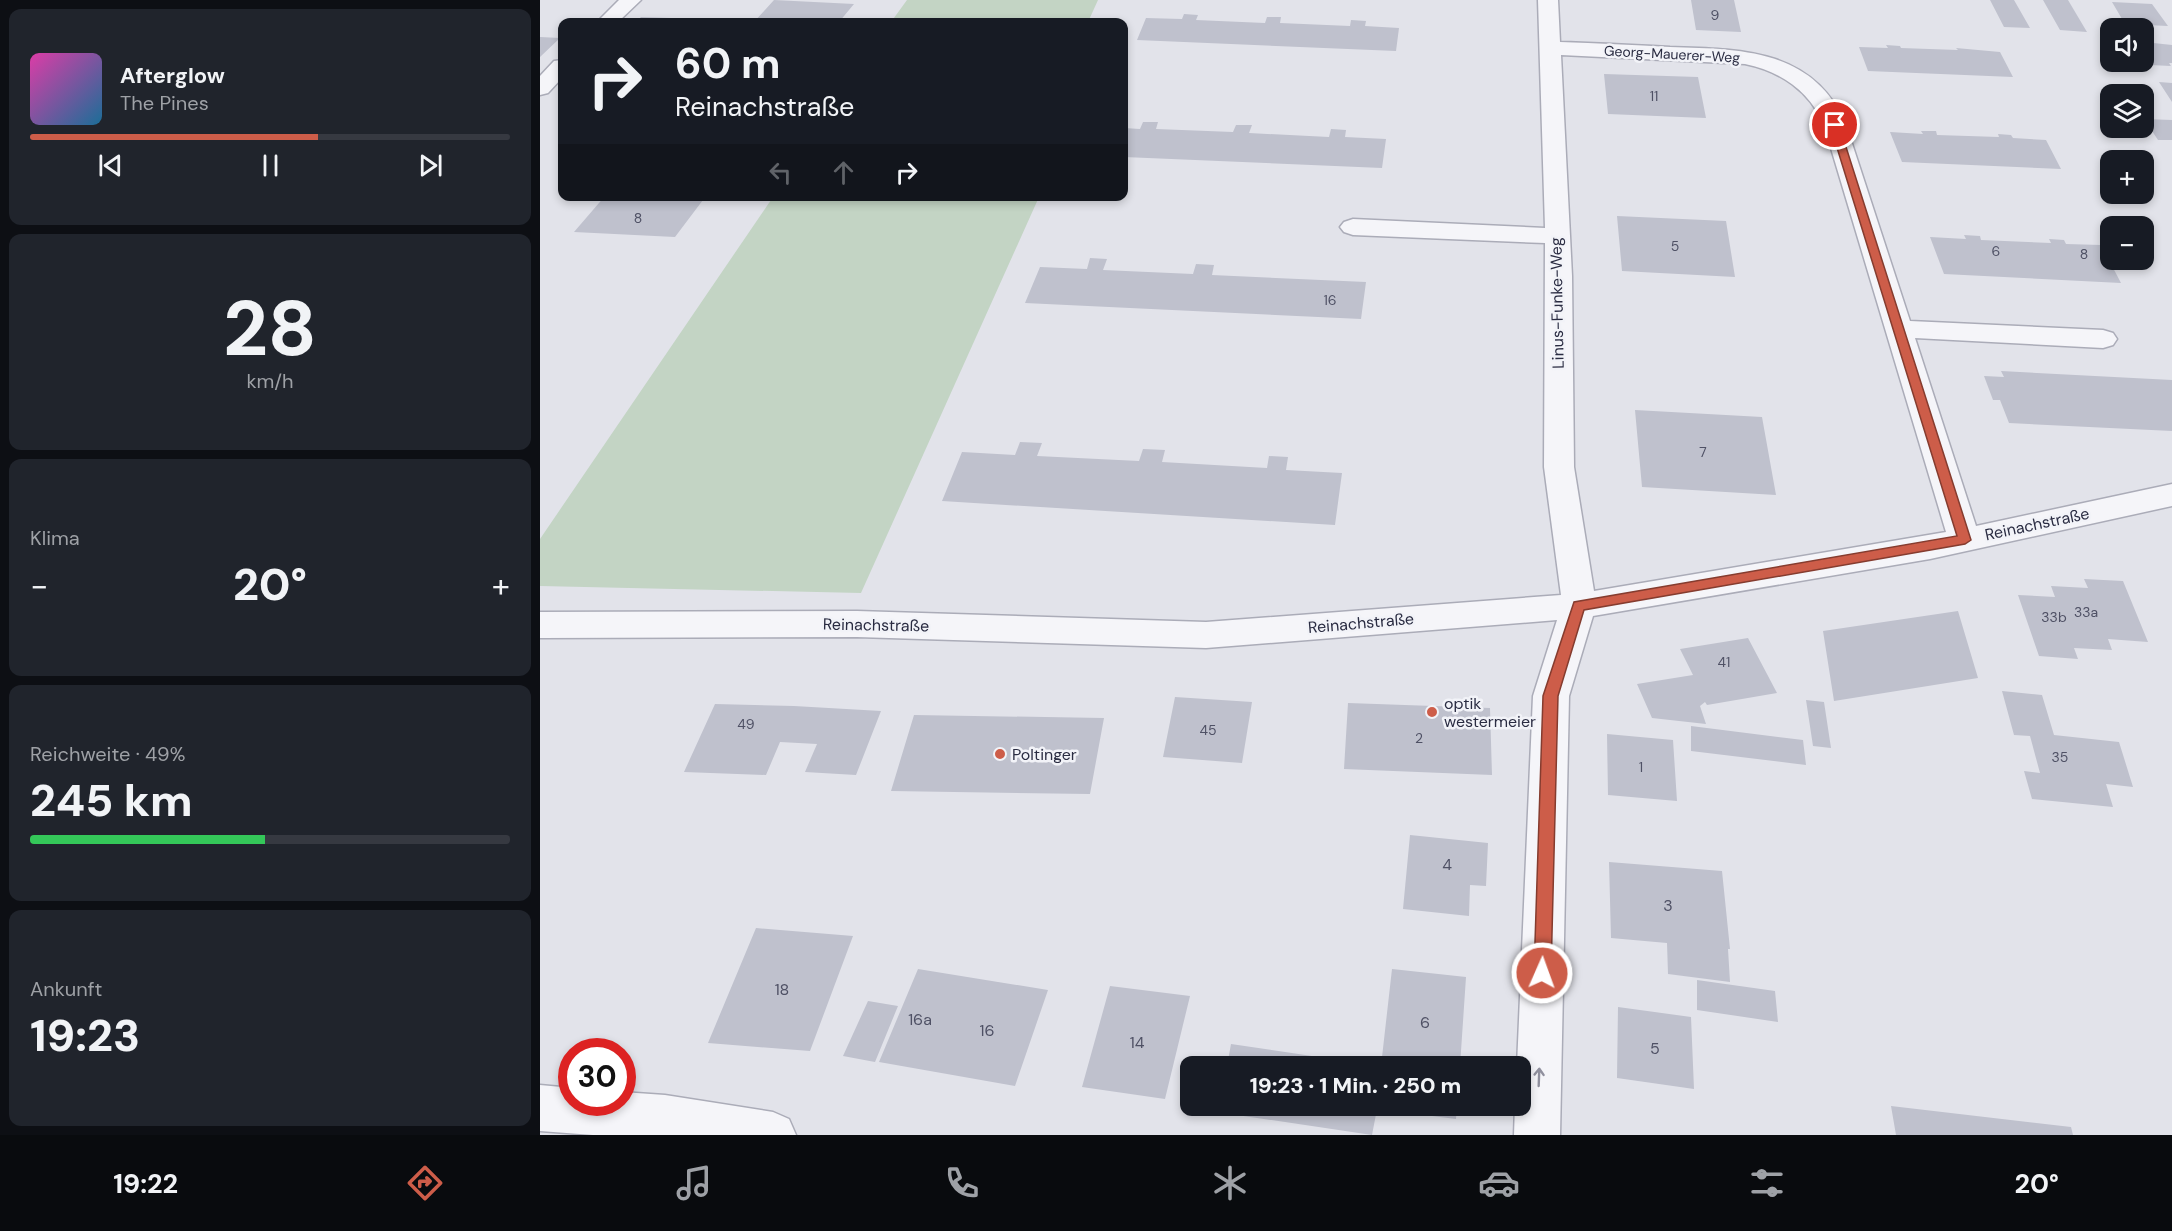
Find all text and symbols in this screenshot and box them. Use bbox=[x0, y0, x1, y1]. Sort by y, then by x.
house number: 9 bbox=[1711, 6, 1720, 24]
map controls bbox=[2100, 18, 2154, 270]
button: sound bbox=[2100, 18, 2154, 72]
text: 60 m bbox=[675, 36, 781, 91]
street label: Georg-Mauerer-Weg bbox=[1603, 41, 1741, 67]
icon: right bbox=[576, 42, 654, 120]
text: Afterglow bbox=[120, 61, 225, 90]
button: layers bbox=[2100, 84, 2154, 138]
house number: 11 bbox=[1650, 87, 1658, 105]
text: Reinachstraße bbox=[675, 89, 854, 124]
text: The Pines bbox=[120, 90, 209, 116]
pin bbox=[1809, 99, 1860, 150]
icon: arrive bbox=[1818, 108, 1851, 141]
icon: previous bbox=[94, 149, 127, 182]
icon: pause bbox=[254, 149, 287, 182]
icon: next bbox=[414, 149, 447, 182]
button: + bbox=[2100, 150, 2154, 204]
icon: left bbox=[764, 156, 797, 189]
icon: ahead bbox=[827, 156, 860, 189]
icon: right bbox=[890, 156, 923, 189]
house number: 8 bbox=[634, 209, 642, 227]
button: − bbox=[2100, 216, 2154, 270]
street label: Linus-Funke-Weg bbox=[1545, 237, 1569, 369]
house number: 5 bbox=[1671, 237, 1679, 255]
house number: 6 bbox=[1992, 242, 2000, 260]
house number: 8 bbox=[2080, 245, 2088, 263]
text: 28 bbox=[223, 278, 317, 379]
house number: 16 bbox=[1323, 291, 1337, 309]
text: km/h bbox=[246, 368, 294, 394]
house number: 7 bbox=[1699, 443, 1707, 461]
street label: Reinachstraße bbox=[1983, 503, 2091, 545]
text: Klima bbox=[30, 525, 80, 551]
text: 20° bbox=[233, 555, 307, 614]
text: − bbox=[30, 564, 48, 607]
text: + bbox=[492, 564, 510, 607]
house number: 33a bbox=[2074, 603, 2098, 621]
street label: Reinachstraße bbox=[1307, 608, 1415, 638]
house number: 33b bbox=[2041, 608, 2067, 626]
street label: Reinachstraße bbox=[823, 614, 929, 636]
house number: 41 bbox=[1718, 653, 1730, 671]
place label: optik westermeier bbox=[1444, 693, 1536, 732]
marker: optik westermeier bbox=[1425, 705, 1439, 719]
house number: 49 bbox=[737, 715, 755, 733]
house number: 45 bbox=[1199, 721, 1217, 739]
house number: 2 bbox=[1415, 729, 1423, 747]
text: Reichweite · 49% bbox=[30, 741, 185, 767]
place label: Poltinger bbox=[1012, 744, 1077, 765]
marker: Poltinger bbox=[993, 747, 1007, 761]
house number: 35 bbox=[2052, 748, 2068, 766]
house number: 1 bbox=[1639, 758, 1643, 776]
text: 245 km bbox=[30, 771, 193, 830]
house number: 4 bbox=[1442, 854, 1452, 875]
house number: 3 bbox=[1663, 895, 1673, 916]
position arrow bbox=[1510, 941, 1574, 1005]
text: Ankunft bbox=[30, 976, 102, 1002]
house number: 18 bbox=[775, 979, 789, 1000]
text: 19:23 bbox=[30, 1006, 140, 1065]
house number: 16a bbox=[908, 1009, 932, 1030]
house number: 6 bbox=[1420, 1012, 1430, 1033]
house number: 16 bbox=[979, 1020, 995, 1041]
house number: 14 bbox=[1130, 1032, 1145, 1053]
speed limit sign: 30 bbox=[558, 1038, 636, 1116]
house number: 5 bbox=[1650, 1038, 1660, 1059]
one-way arrow bbox=[1534, 1067, 1545, 1087]
text: 19:23 · 1 Min. · 250 m bbox=[1250, 1071, 1461, 1100]
icon: directions bbox=[404, 1162, 446, 1204]
icon: music bbox=[673, 1162, 715, 1204]
icon: phone bbox=[941, 1162, 983, 1204]
icon: climate bbox=[1209, 1162, 1251, 1204]
icon: car bbox=[1478, 1162, 1520, 1204]
icon: filters bbox=[1746, 1162, 1788, 1204]
text: 19:22 bbox=[113, 1166, 178, 1201]
text: 20° bbox=[2014, 1166, 2059, 1201]

